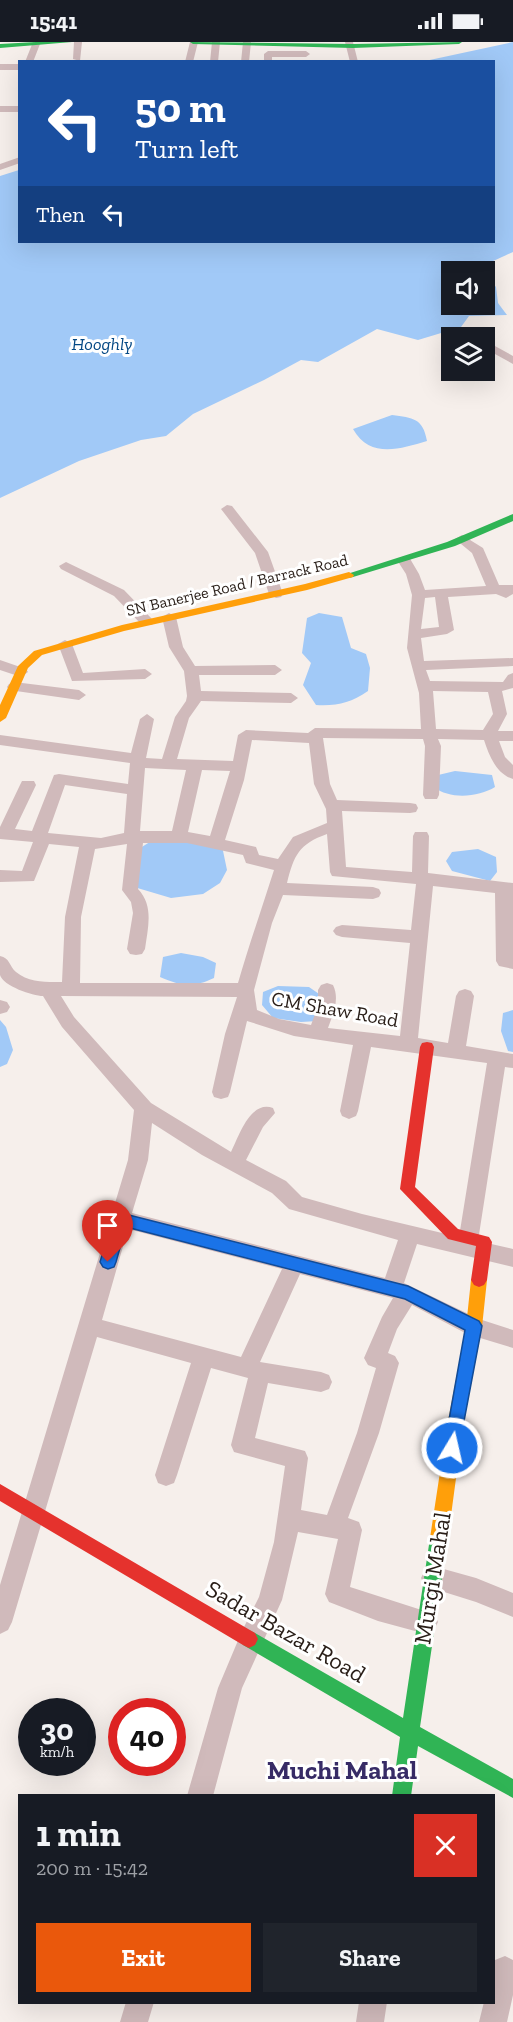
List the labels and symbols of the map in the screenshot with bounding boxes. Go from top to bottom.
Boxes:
water label: Hooghly [72,333,132,355]
street label: SN Banerjee Road / Barrack Road [124,550,350,620]
street label: CM Shaw Road [270,986,400,1032]
pin [82,1200,133,1262]
position arrow [420,1416,484,1480]
street label: Murgi Mahal [407,1510,457,1646]
street label: Sadar Bazar Road [201,1573,371,1689]
speed limit sign: 40 [108,1698,186,1776]
district label: Muchi Mahal [267,1754,417,1786]

